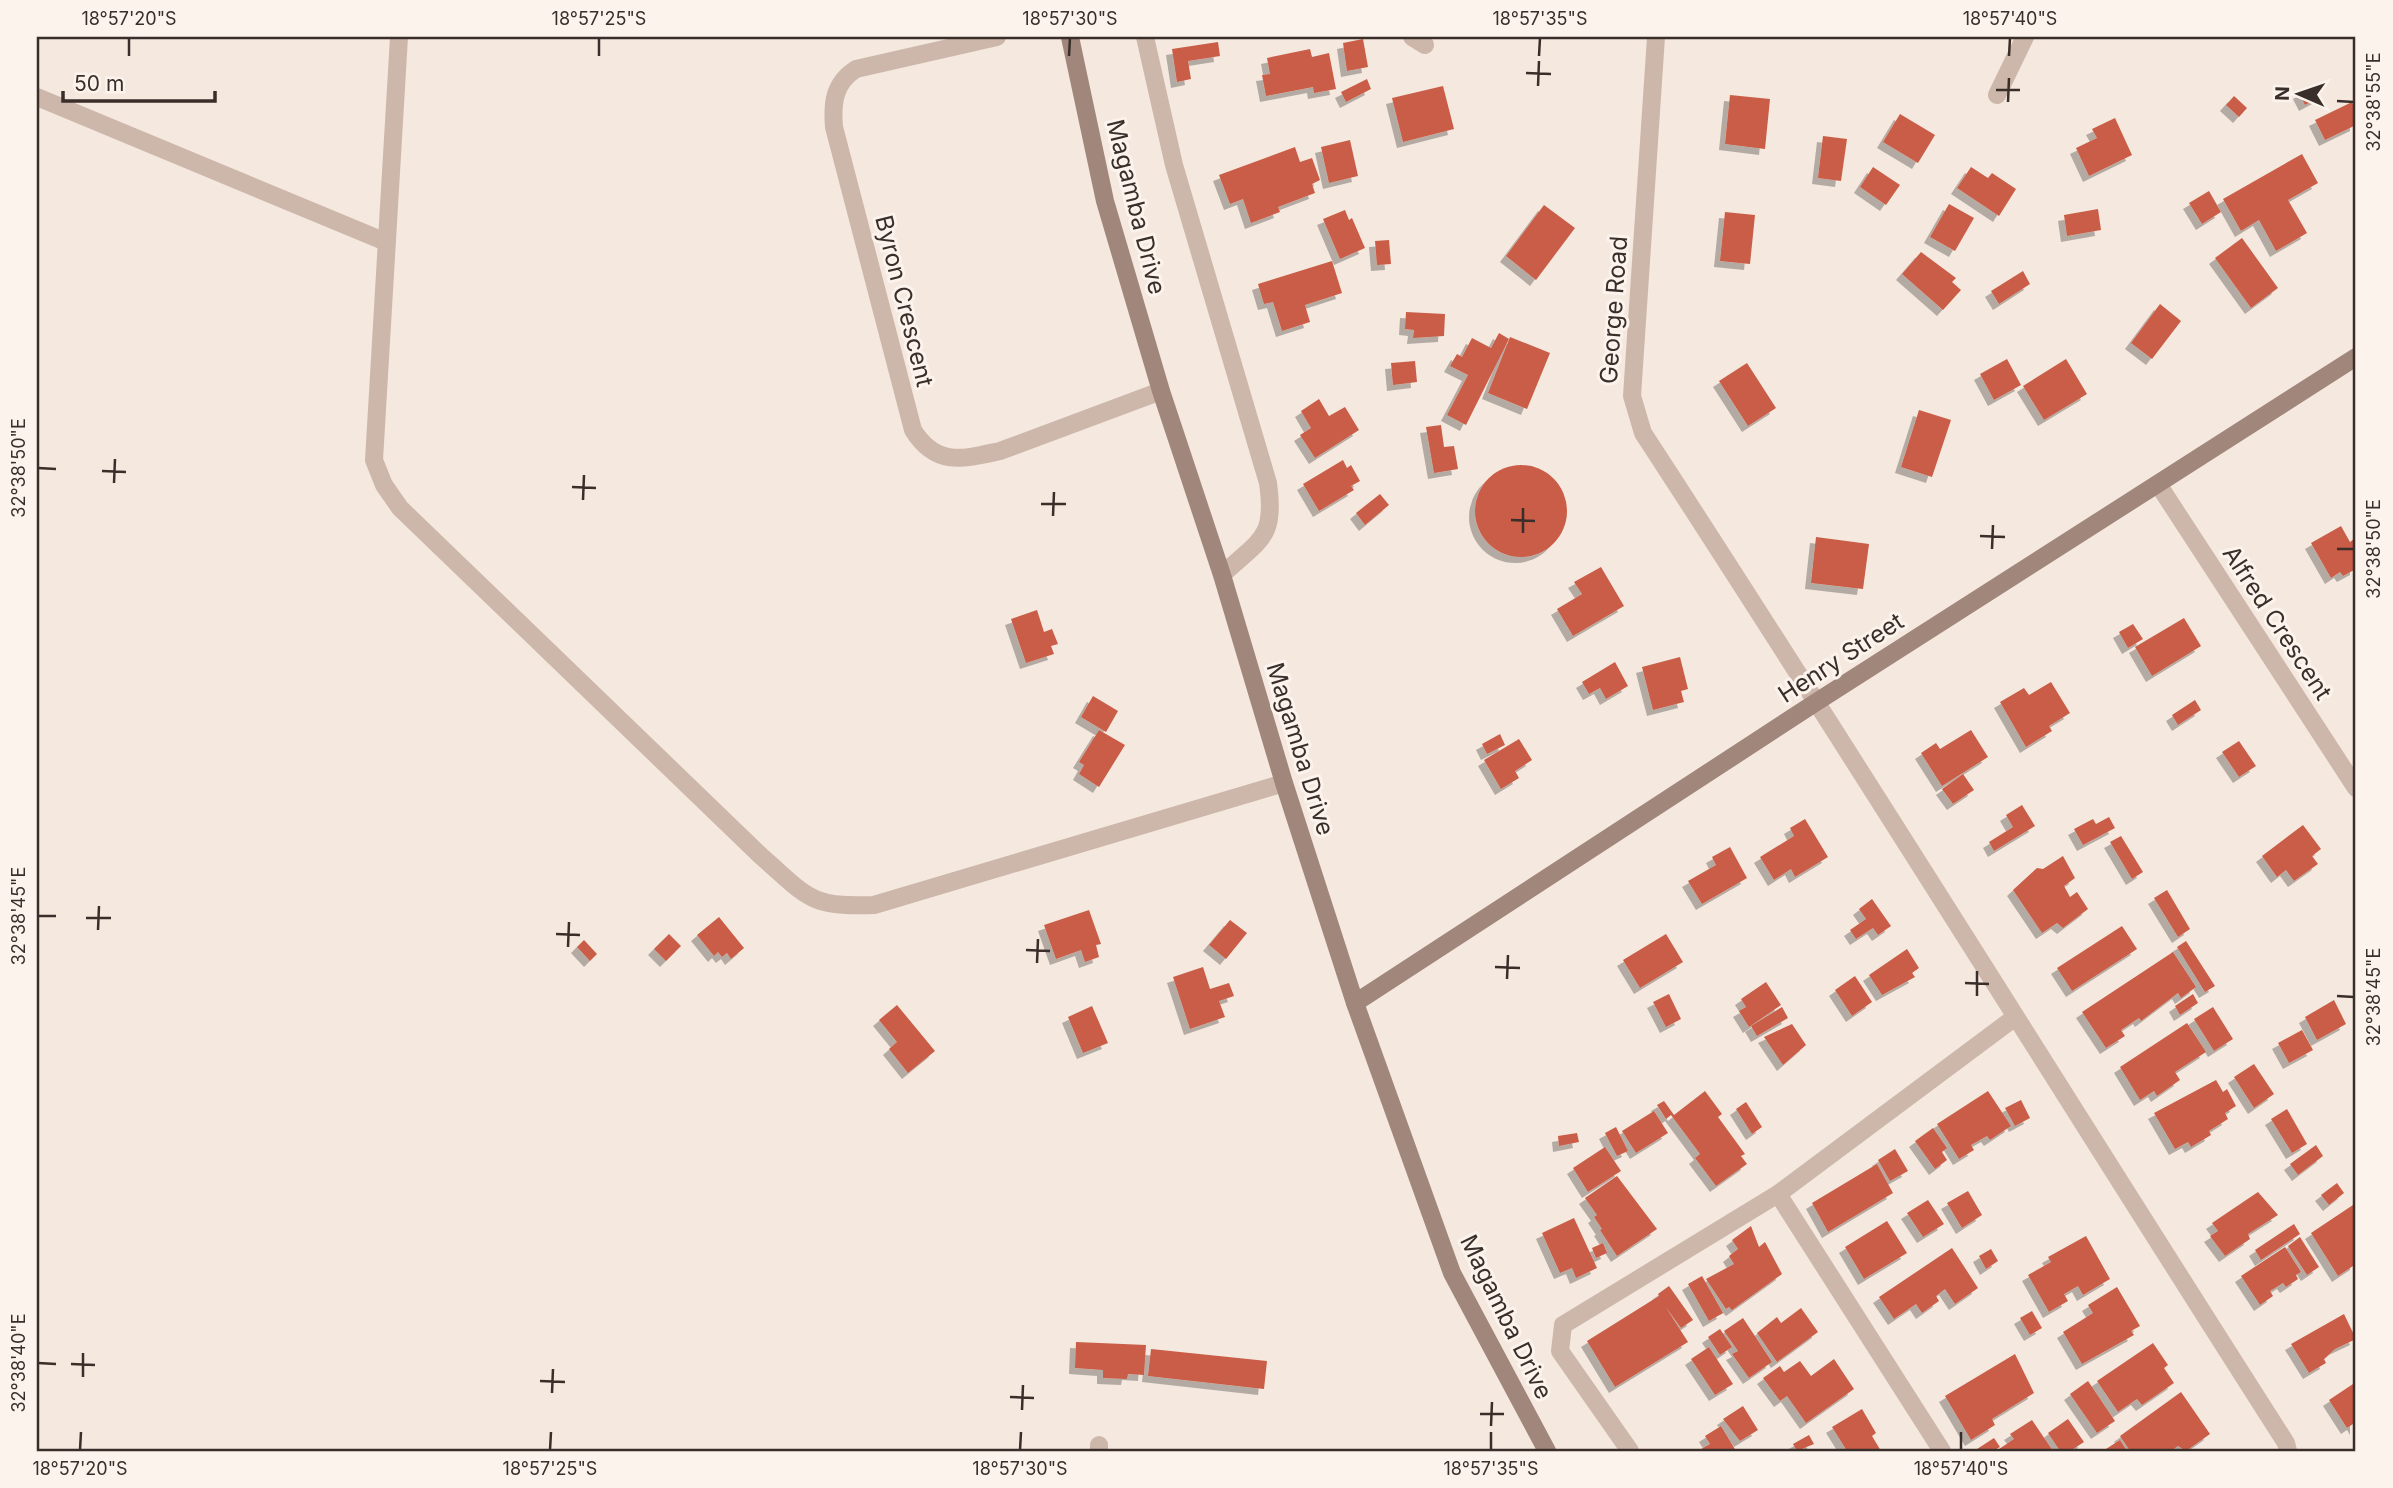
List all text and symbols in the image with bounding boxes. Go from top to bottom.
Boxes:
text: 18°57'20"S [81,8,177,29]
text: 18°57'25"S [552,8,646,29]
text: 18°57'30"S [1022,8,1118,29]
text: 18°57'35"S [1493,8,1587,29]
text: 18°57'40"S [1963,8,2057,29]
text: 32°38'55"E [2363,52,2384,152]
scale bar [63,60,215,104]
north arrow [2264,60,2334,130]
text: 50 m [74,71,124,96]
text: N [2271,86,2294,101]
street label: Magamba Drive [1101,116,1172,297]
street label: Byron Crescent [869,212,940,390]
street label: George Road [1594,235,1633,385]
text: 32°38'50"E [8,418,29,518]
text: 32°38'50"E [2363,499,2384,599]
street label: Alfred Crescent [2217,540,2338,705]
street label: Henry Street [1773,606,1909,709]
street label: Magamba Drive [1260,659,1341,839]
text: 32°38'45"E [8,867,29,965]
text: 32°38'45"E [2363,948,2384,1046]
street label: Magamba Drive [1454,1230,1559,1404]
text: 32°38'40"E [8,1313,29,1413]
text: 18°57'20"S [32,1458,128,1479]
text: 18°57'25"S [503,1458,597,1479]
text: 18°57'30"S [972,1458,1068,1479]
text: 18°57'35"S [1444,1458,1538,1479]
text: 18°57'40"S [1914,1458,2008,1479]

